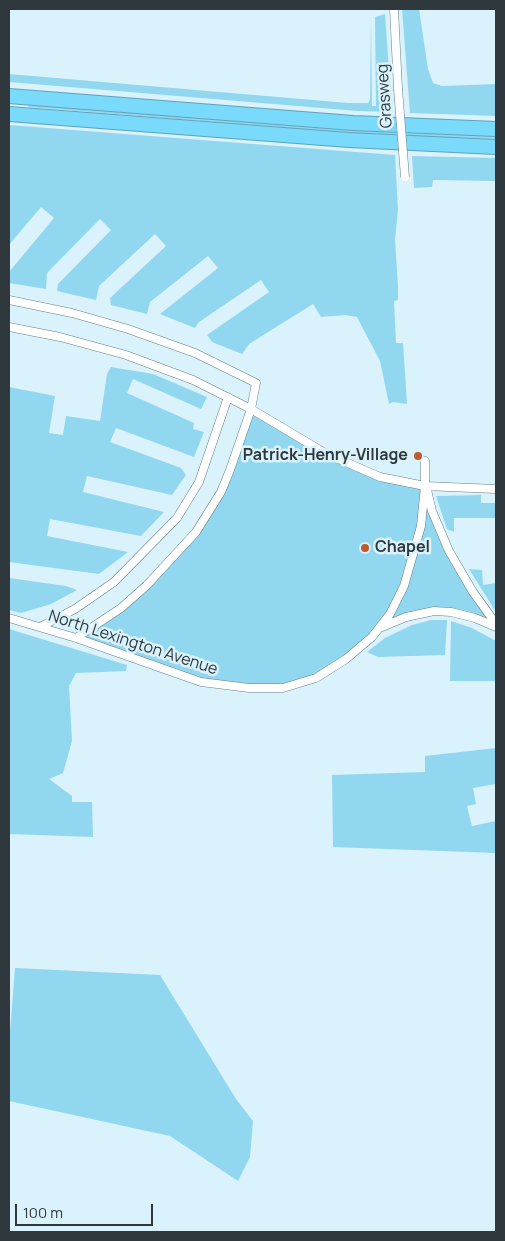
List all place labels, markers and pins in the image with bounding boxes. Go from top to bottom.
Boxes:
place label: Patrick-Henry-Village [243,446,408,466]
marker: Patrick-Henry-Village [412,450,424,462]
place label: Chapel [375,538,430,558]
marker: Chapel [359,542,371,554]

